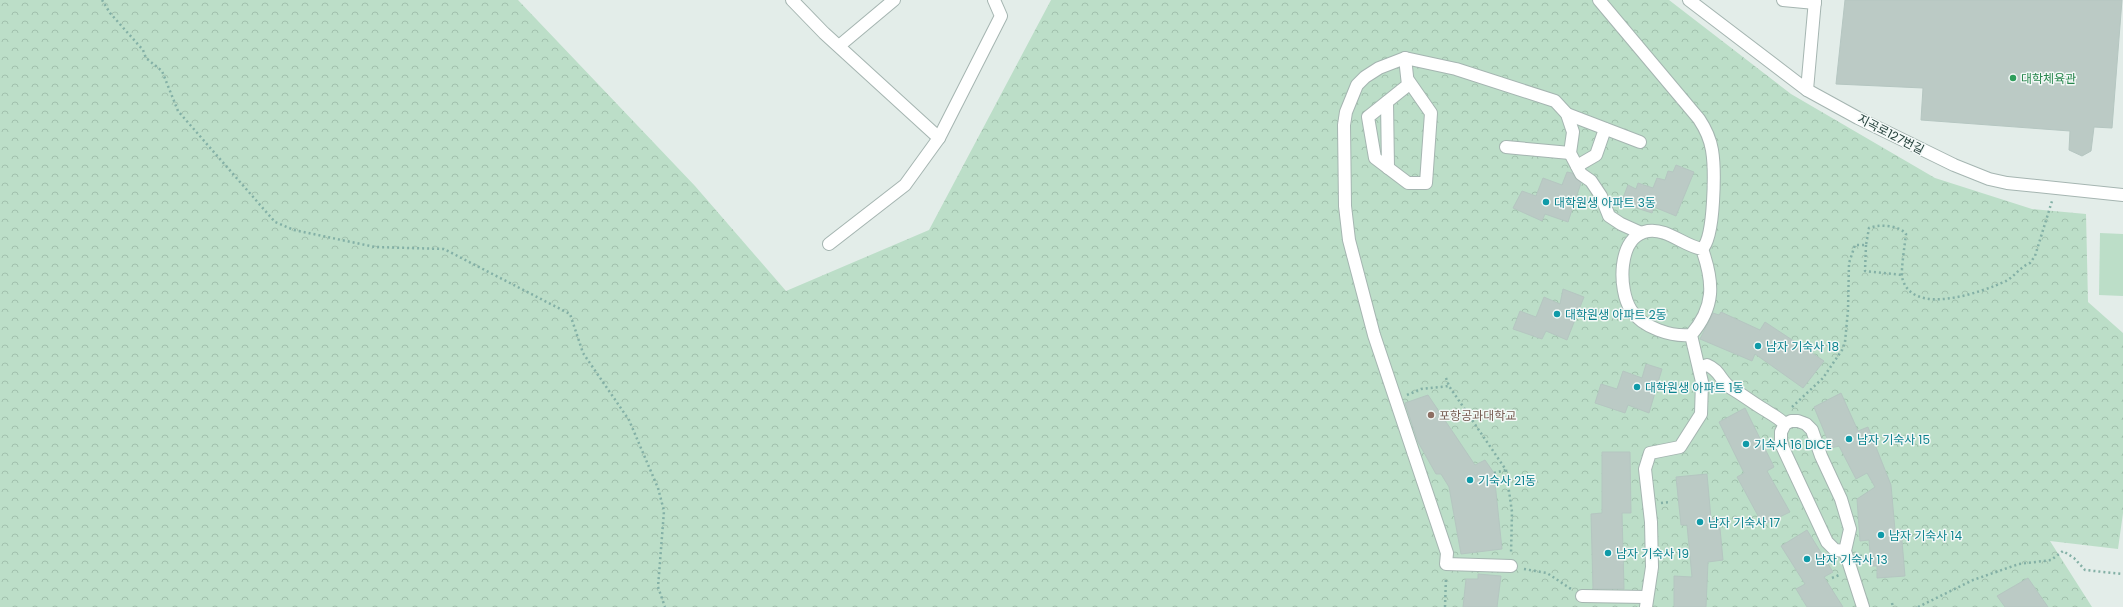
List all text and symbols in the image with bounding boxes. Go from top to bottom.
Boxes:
place label: 대학체육관 [2021,70,2076,87]
marker: 대학체육관 [2008,73,2018,83]
street label: 지곡로127번길 [1855,110,1927,158]
place label: 대학원생 아파트 3동 [1554,194,1656,211]
marker: 대학원생 아파트 3동 [1541,197,1551,207]
place label: 대학원생 아파트 2동 [1565,306,1667,323]
marker: 대학원생 아파트 2동 [1552,309,1562,319]
place label: 남자 기숙사 18 [1766,338,1839,355]
marker: 남자 기숙사 18 [1753,341,1763,351]
place label: 대학원생 아파트 1동 [1645,379,1744,396]
marker: 대학원생 아파트 1동 [1632,382,1642,392]
place label: 포항공과대학교 [1439,407,1516,424]
marker: 포항공과대학교 [1426,410,1436,420]
place label: 남자 기숙사 15 [1857,431,1930,448]
marker: 남자 기숙사 15 [1844,434,1854,444]
place label: 기숙사 16 DICE [1754,436,1832,453]
marker: 기숙사 16 DICE [1741,439,1751,449]
place label: 기숙사 21동 [1478,472,1536,489]
marker: 기숙사 21동 [1465,475,1475,485]
place label: 남자 기숙사 17 [1708,514,1780,531]
marker: 남자 기숙사 17 [1695,517,1705,527]
place label: 남자 기숙사 14 [1889,527,1962,544]
marker: 남자 기숙사 14 [1876,530,1886,540]
place label: 남자 기숙사 19 [1616,545,1689,562]
marker: 남자 기숙사 19 [1603,548,1613,558]
place label: 남자 기숙사 13 [1815,551,1888,568]
marker: 남자 기숙사 13 [1802,554,1812,564]

